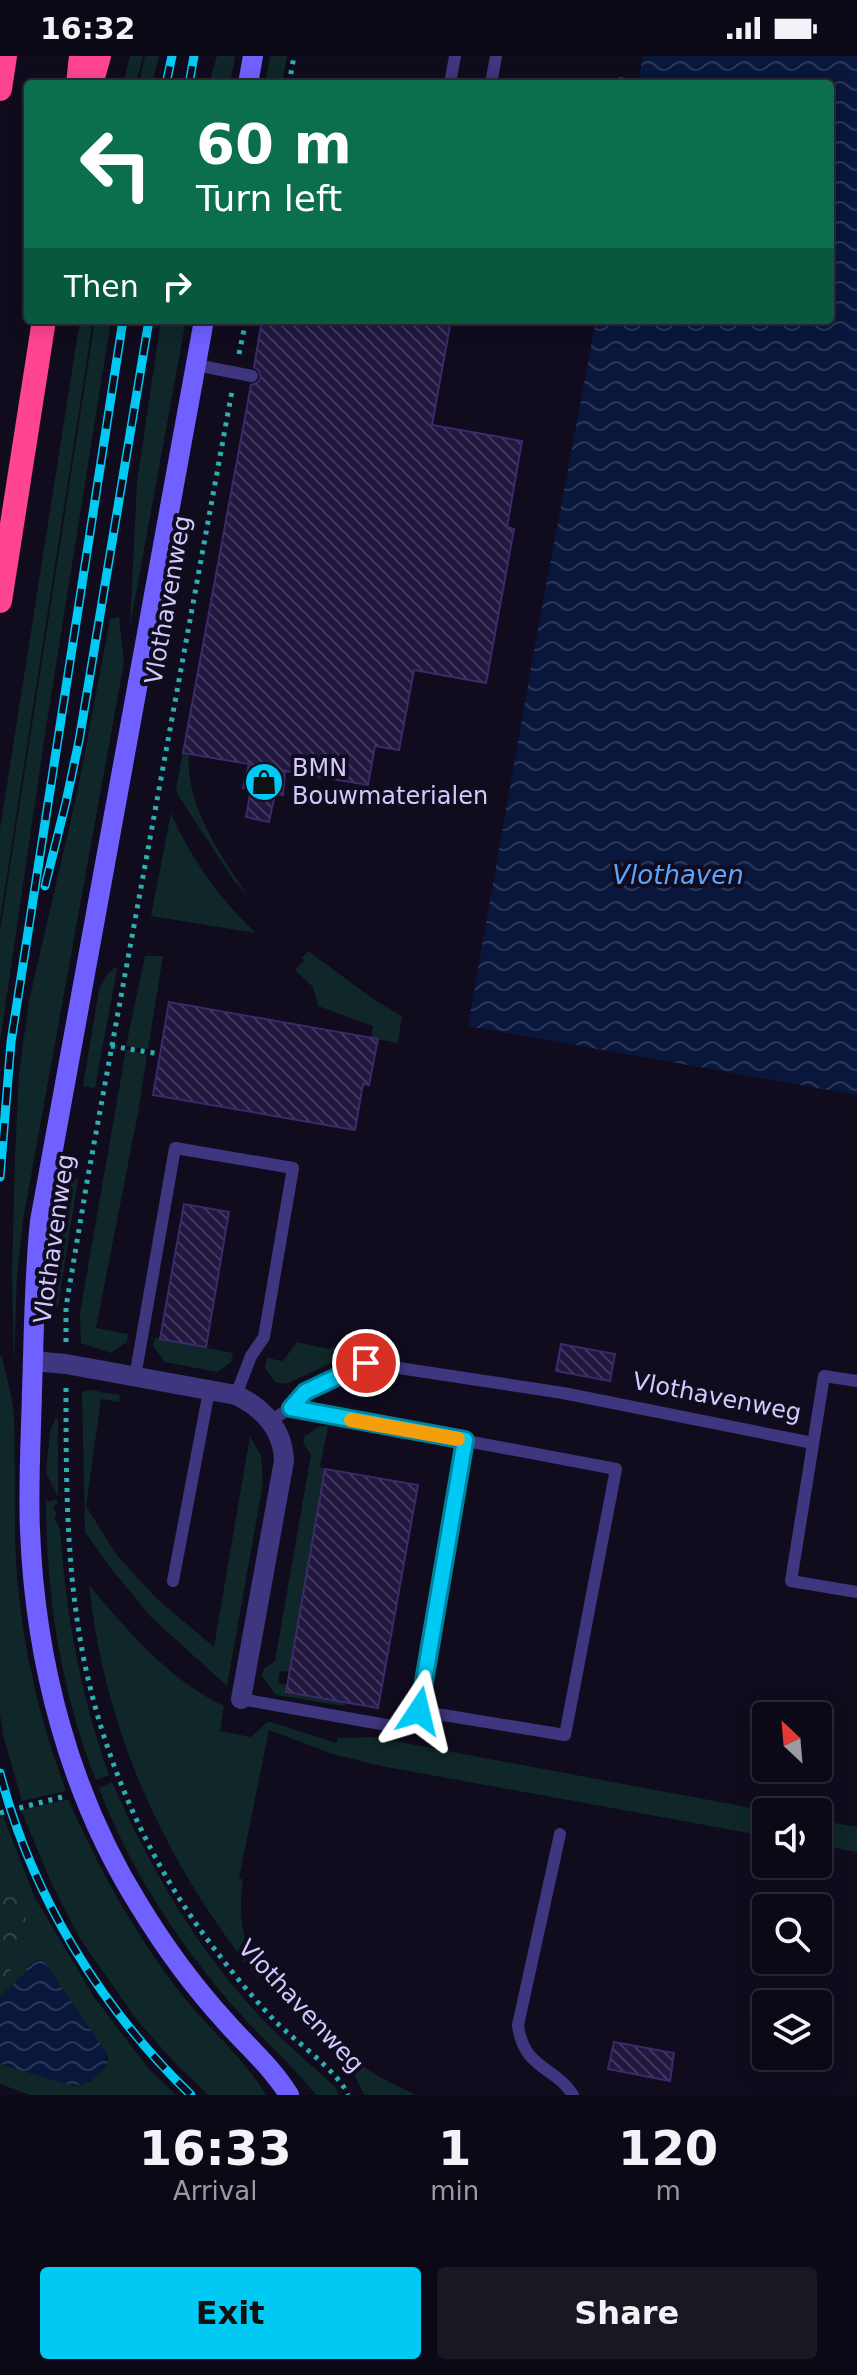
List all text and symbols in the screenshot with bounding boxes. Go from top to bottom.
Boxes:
text: 16:32 [40,11,136,46]
text: 60 m [196,111,352,176]
icon: left [64,112,168,216]
text: Turn left [196,178,342,219]
icon: right [155,264,199,308]
text: Then [64,269,139,304]
street label: Vlothavenweg [139,513,197,687]
place label: BMN Bouwmaterialen [292,754,488,810]
shop icon: BMN Bouwmaterialen [243,761,285,803]
water label: Vlothaven [612,860,744,890]
street label: Vlothavenweg [28,1152,80,1326]
pin [332,1329,400,1397]
icon: arrive [344,1341,388,1385]
street label: Vlothavenweg [630,1367,804,1427]
position arrow [377,1669,461,1753]
north arrow [752,1702,832,1782]
map controls [752,1702,832,2070]
button: sound [752,1798,832,1878]
button: search [752,1894,832,1974]
street label: Vlothavenweg [232,1934,370,2078]
button: layers [752,1990,832,2070]
text: 16:33 [139,2120,292,2176]
text: 1 [438,2120,471,2176]
text: 120 [618,2120,718,2176]
text: Arrival [173,2176,257,2206]
text: min [430,2176,479,2206]
text: m [655,2176,681,2206]
button: Exit [40,2267,421,2359]
button: Share [437,2267,817,2359]

